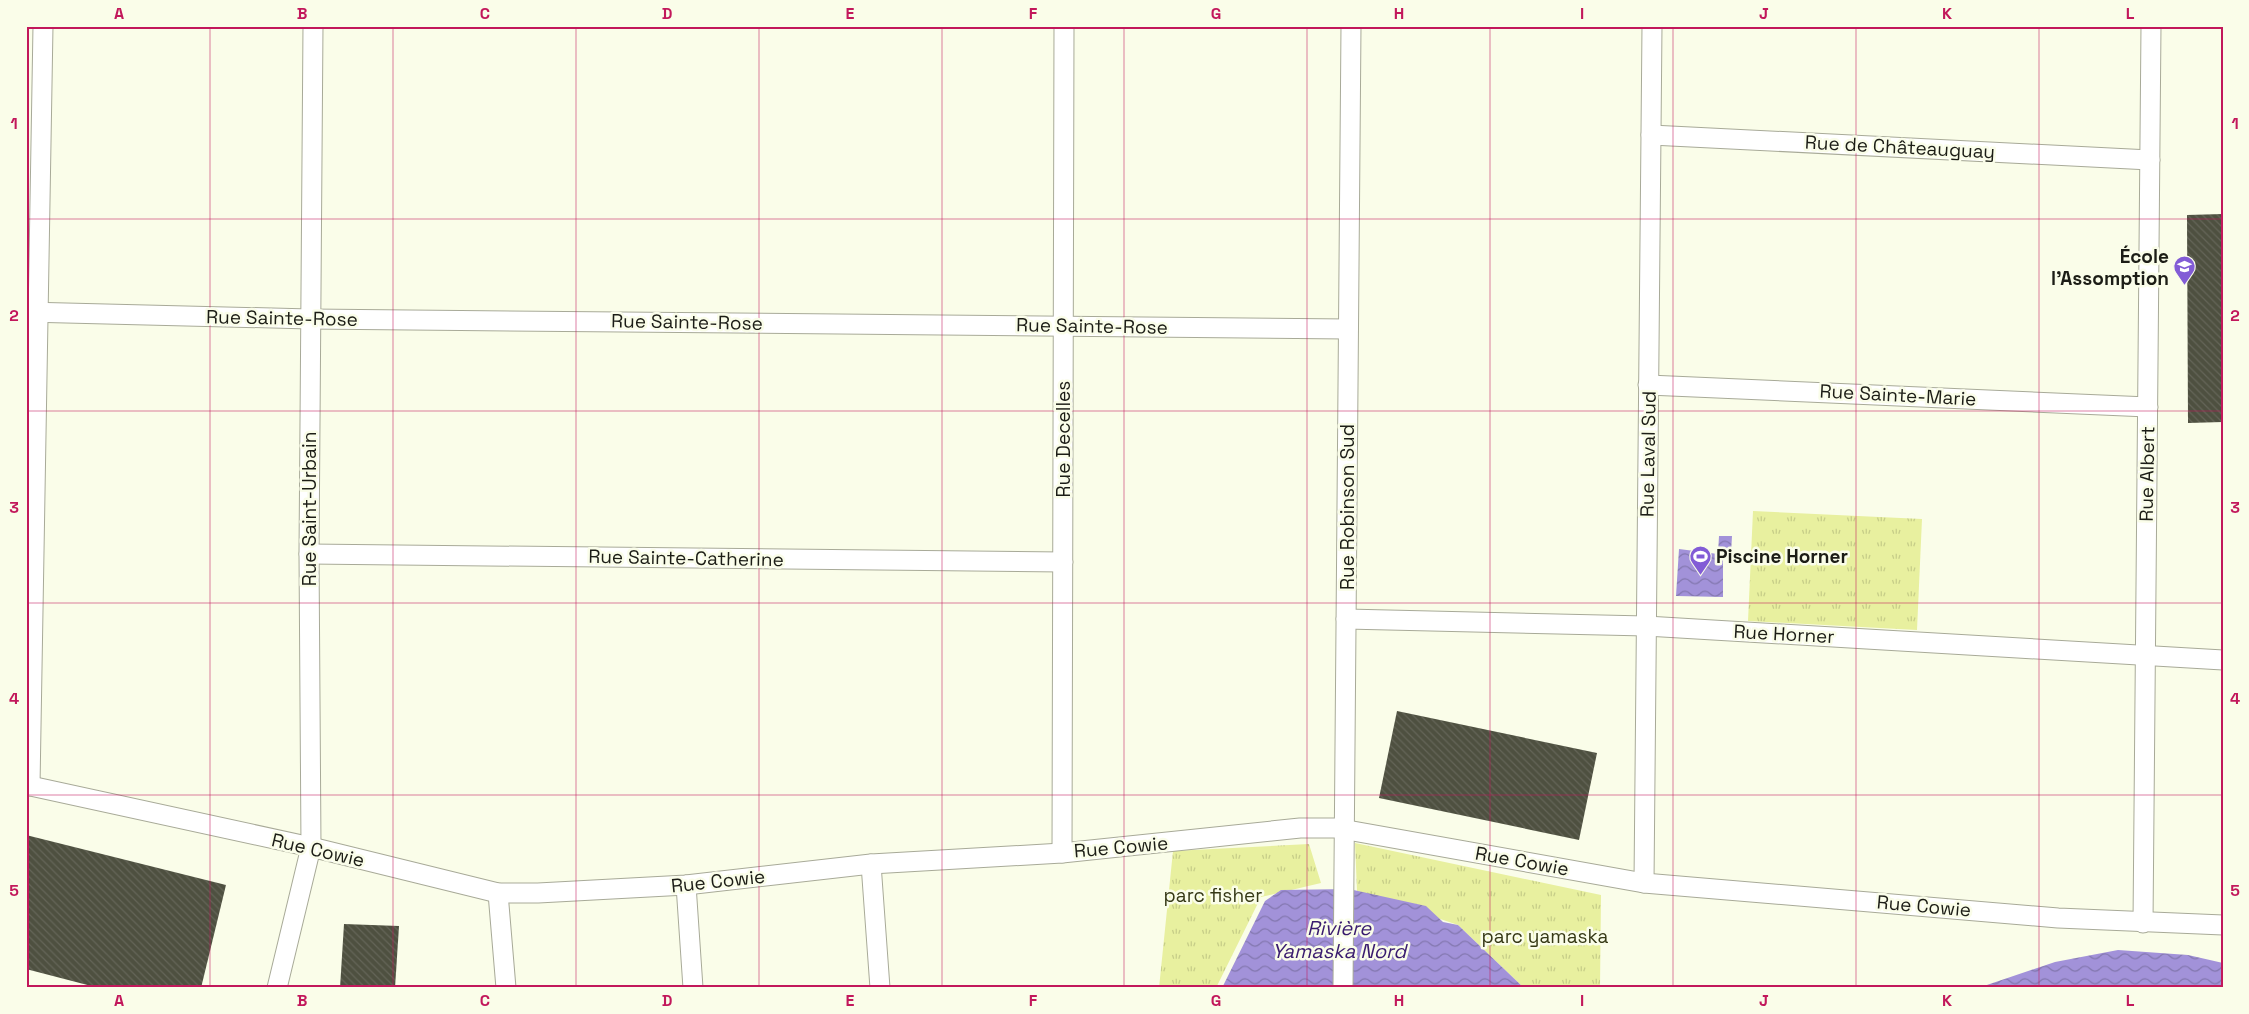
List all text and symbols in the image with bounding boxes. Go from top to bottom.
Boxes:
text: A [114,3,124,24]
text: B [297,3,307,24]
text: C [480,3,490,24]
text: D [662,3,672,24]
text: E [846,3,855,24]
text: F [1029,3,1038,24]
text: G [1211,3,1221,24]
text: H [1394,3,1404,24]
text: I [1580,3,1584,24]
text: J [1759,3,1769,24]
text: K [1942,3,1952,24]
text: L [2126,3,2135,24]
text: 1 [10,113,18,134]
text: 1 [2231,113,2239,134]
street label: Rue de Châteauguay [1804,130,1996,164]
place label: École l'Assomption [2051,244,2169,291]
school or university icon: École l'Assomption [2173,255,2197,286]
street label: Rue Sainte-Rose [206,304,358,332]
text: 2 [9,305,19,326]
text: 2 [2230,305,2240,326]
street label: Rue Sainte-Rose [611,308,763,336]
street label: Rue Sainte-Rose [1016,312,1168,340]
street label: Rue Sainte-Marie [1819,378,1977,412]
street label: Rue Decelles [1051,381,1076,497]
street label: Rue Laval Sud [1634,391,1662,517]
street label: Rue Robinson Sud [1335,424,1360,590]
street label: Rue Albert [2134,426,2160,522]
street label: Rue Saint-Urbain [297,432,322,586]
text: 3 [9,497,19,518]
text: 3 [2230,497,2240,518]
street label: Rue Sainte-Catherine [588,544,784,572]
sports icon: Piscine Horner [1688,544,1712,575]
place label: Piscine Horner [1716,544,1848,569]
street label: Rue Horner [1733,619,1835,649]
text: 4 [9,688,19,709]
text: 4 [2230,688,2240,709]
street label: Rue Cowie [269,827,367,873]
street label: Rue Cowie [1073,830,1169,864]
street label: Rue Cowie [1473,840,1571,882]
street label: Rue Cowie [670,864,766,898]
text: 5 [9,880,19,901]
text: 5 [2230,880,2240,901]
park label: parc fisher [1164,883,1262,908]
street label: Rue Cowie [1876,889,1972,923]
water label: Rivière Yamaska Nord [1272,915,1408,964]
park label: parc yamaska [1482,924,1609,949]
text: A [114,990,124,1011]
text: B [297,990,307,1011]
text: C [480,990,490,1011]
text: D [662,990,672,1011]
text: E [846,990,855,1011]
text: F [1029,990,1038,1011]
text: G [1211,990,1221,1011]
text: H [1394,990,1404,1011]
text: I [1580,990,1584,1011]
text: J [1759,990,1769,1011]
text: K [1942,990,1952,1011]
text: L [2126,990,2135,1011]

